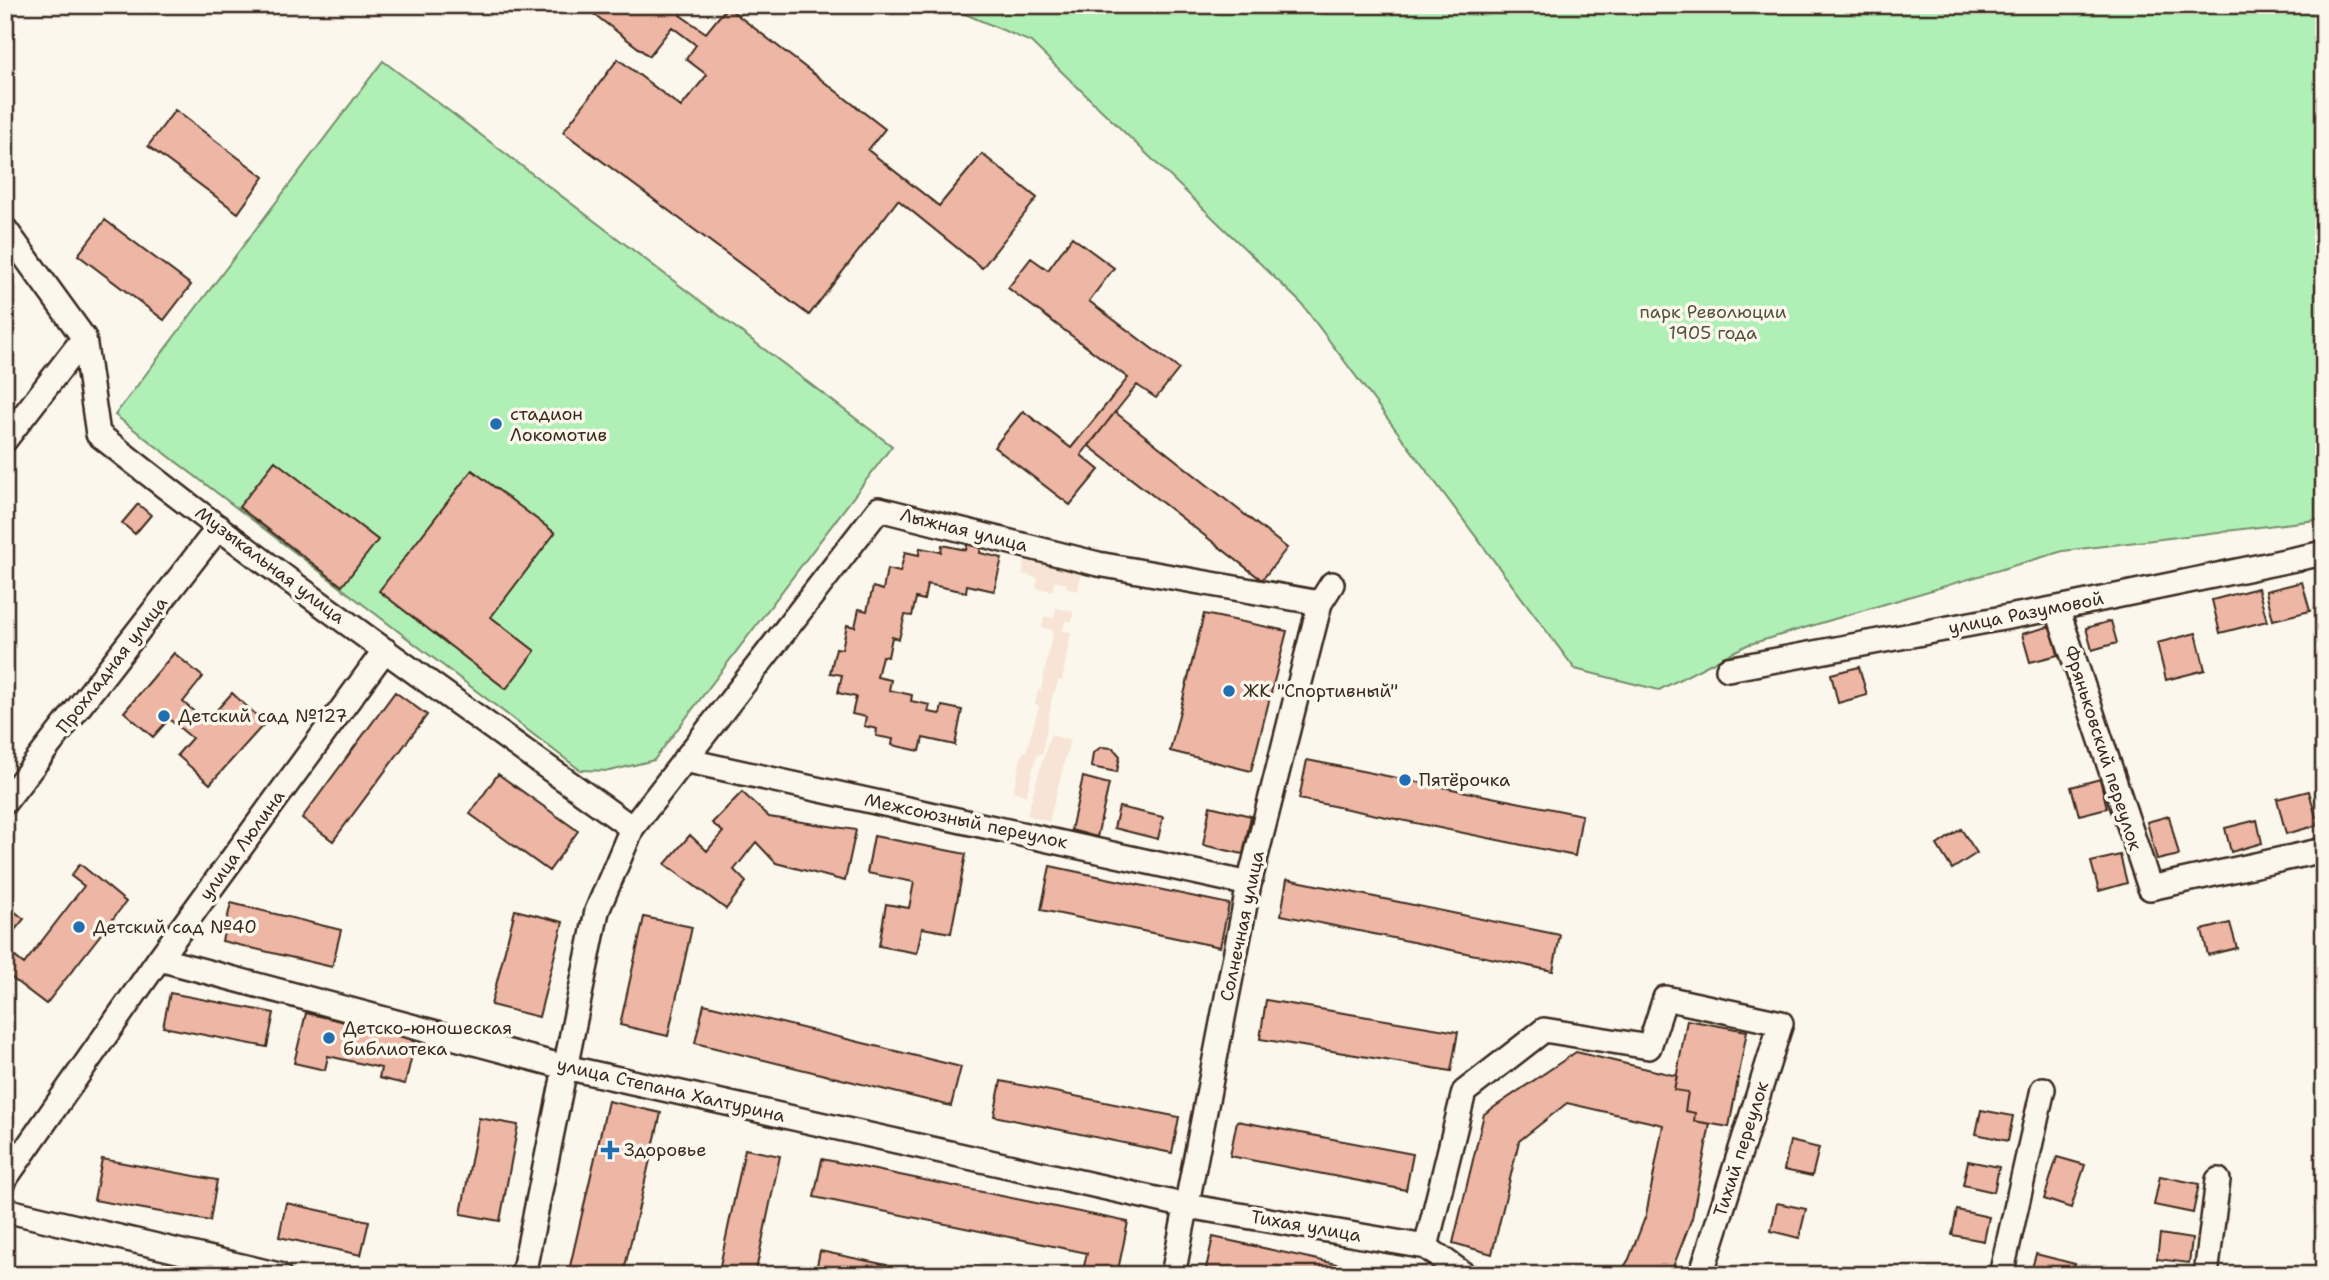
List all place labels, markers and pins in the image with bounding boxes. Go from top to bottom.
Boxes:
place label: стадион Локомотив [510,402,607,447]
marker: стадион Локомотив [488,416,504,432]
place label: ЖК "Спортивный" [1243,679,1398,703]
marker: ЖК "Спортивный" [1221,683,1237,699]
place label: Детский сад №127 [178,704,347,728]
marker: Детский сад №127 [156,708,172,724]
place label: Пятёрочка [1419,768,1510,792]
marker: Пятёрочка [1397,772,1413,788]
place label: Детский сад №40 [93,915,257,939]
marker: Детский сад №40 [71,919,87,935]
place label: Детско-юношеская библиотека [343,1016,512,1061]
marker: Детско-юношеская библиотека [321,1030,337,1046]
place label: Здоровье [624,1138,706,1162]
marker: Здоровье [602,1142,618,1158]

